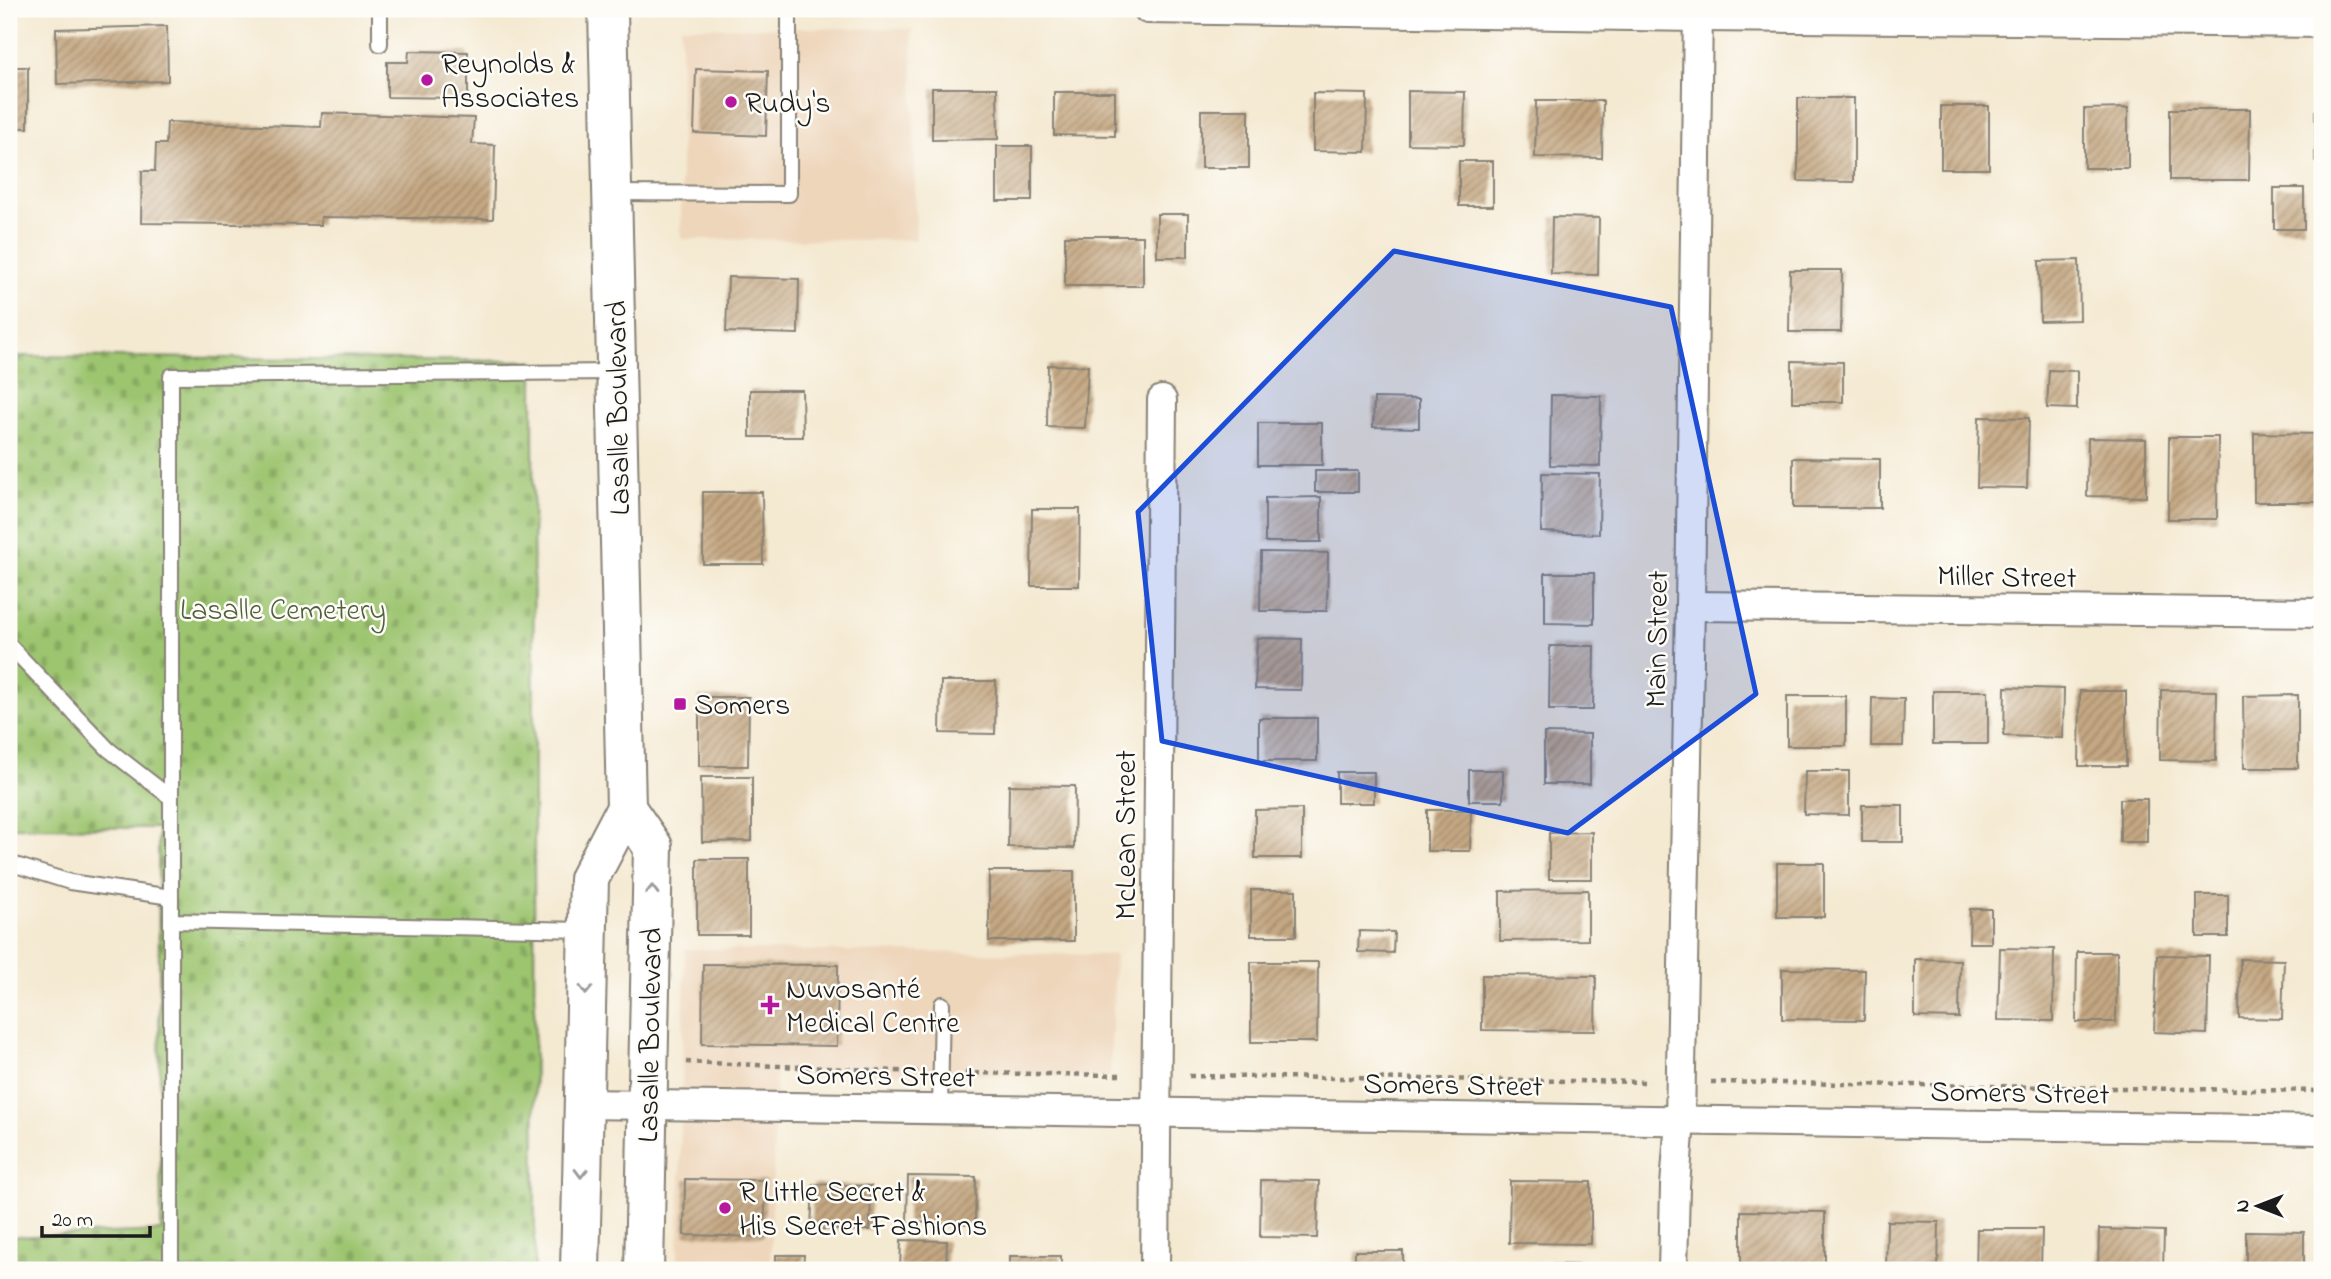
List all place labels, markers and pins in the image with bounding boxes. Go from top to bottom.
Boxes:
place label: Reynolds & Associates [441,44,579,122]
marker: Reynolds & Associates [419,72,435,88]
place label: Rudy's [745,83,831,127]
marker: Rudy's [723,94,739,110]
place label: Somers [694,685,790,729]
marker: Somers [672,696,688,712]
place label: Nuvosanté Medical Centre [786,969,960,1047]
marker: Nuvosanté Medical Centre [760,995,780,1015]
place label: R Little Secret & His Secret Fashions [739,1172,987,1250]
marker: R Little Secret & His Secret Fashions [717,1200,733,1216]

